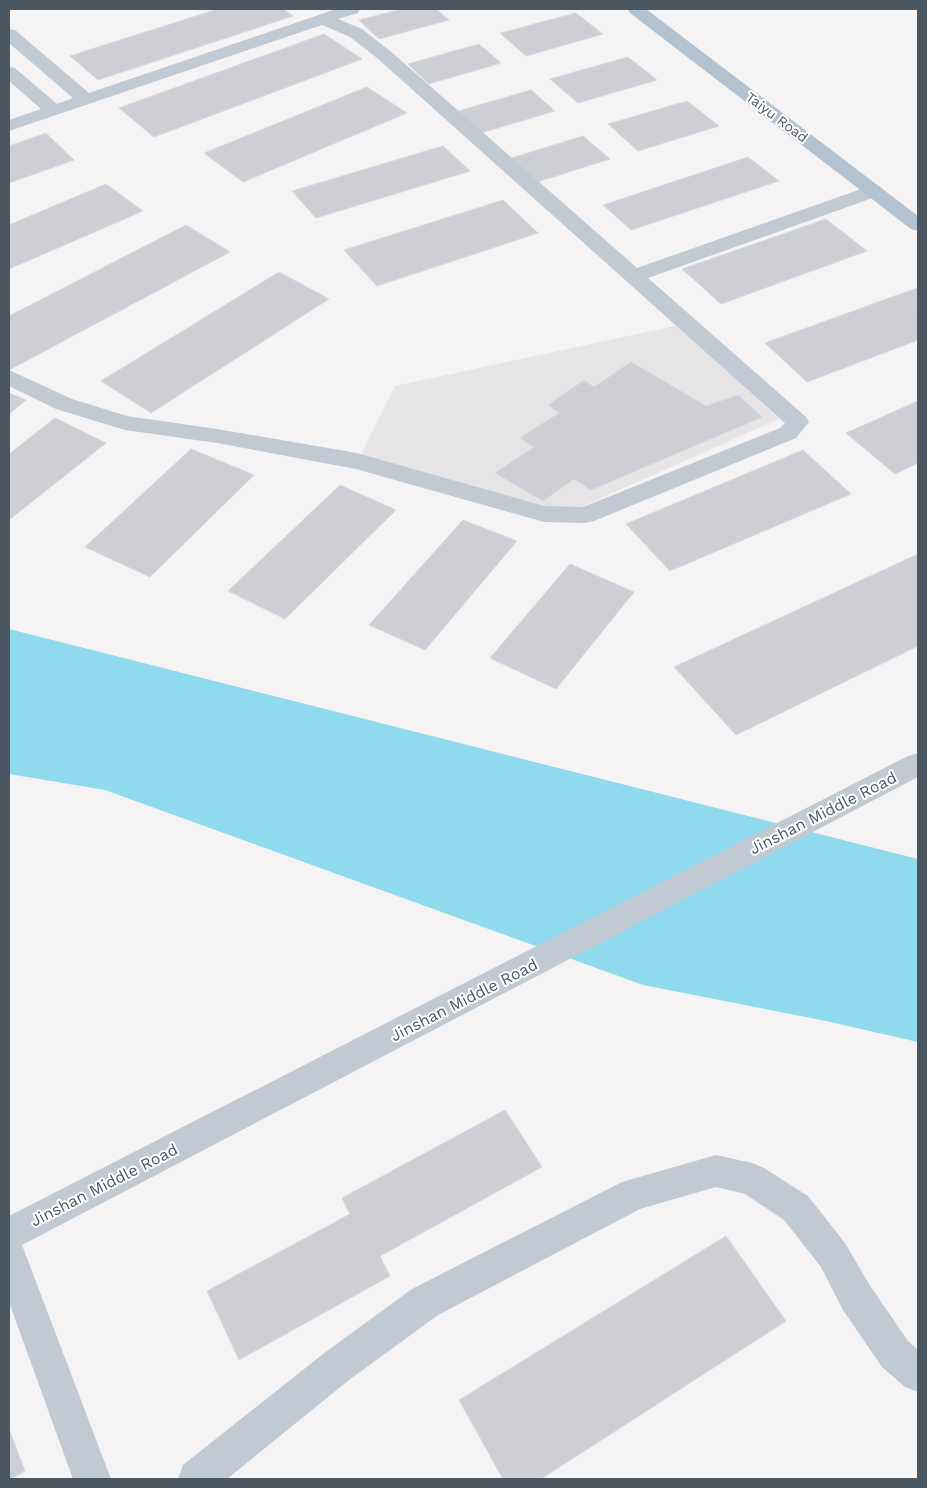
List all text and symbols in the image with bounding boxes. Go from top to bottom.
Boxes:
street label: Taiyu Road [743,88,811,146]
street label: Jinshan Middle Road [746,768,900,858]
street label: Jinshan Middle Road [387,955,541,1045]
street label: Jinshan Middle Road [27,1140,181,1230]

